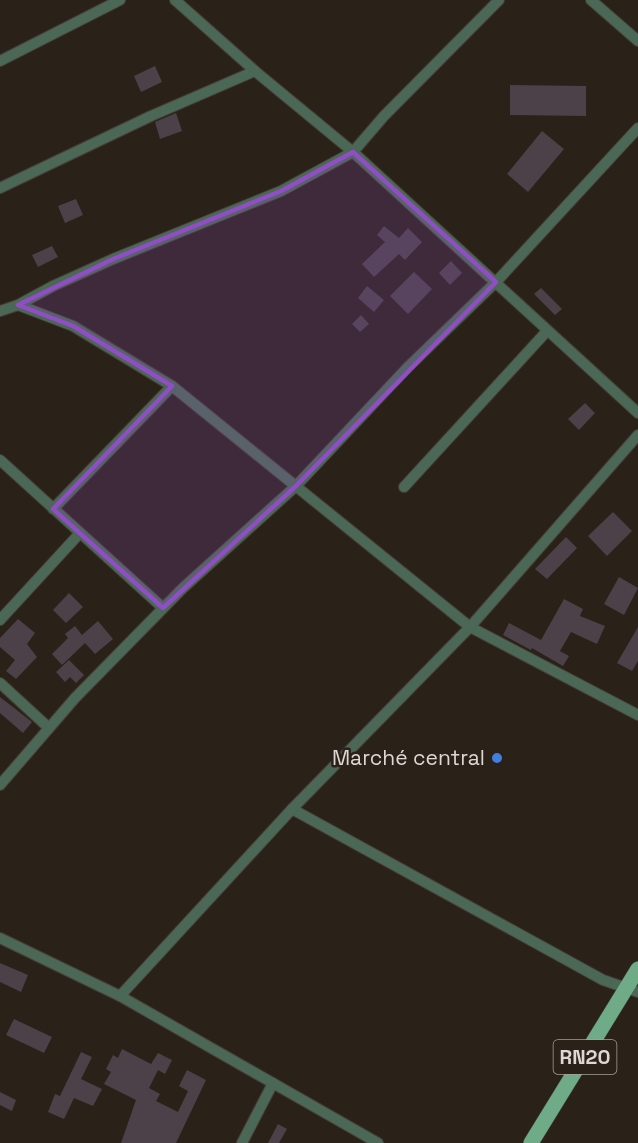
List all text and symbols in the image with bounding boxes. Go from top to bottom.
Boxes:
place label: Marché central [332,744,485,771]
marker: Marché central [490,751,504,765]
road number: RN20 [554,1040,616,1074]

